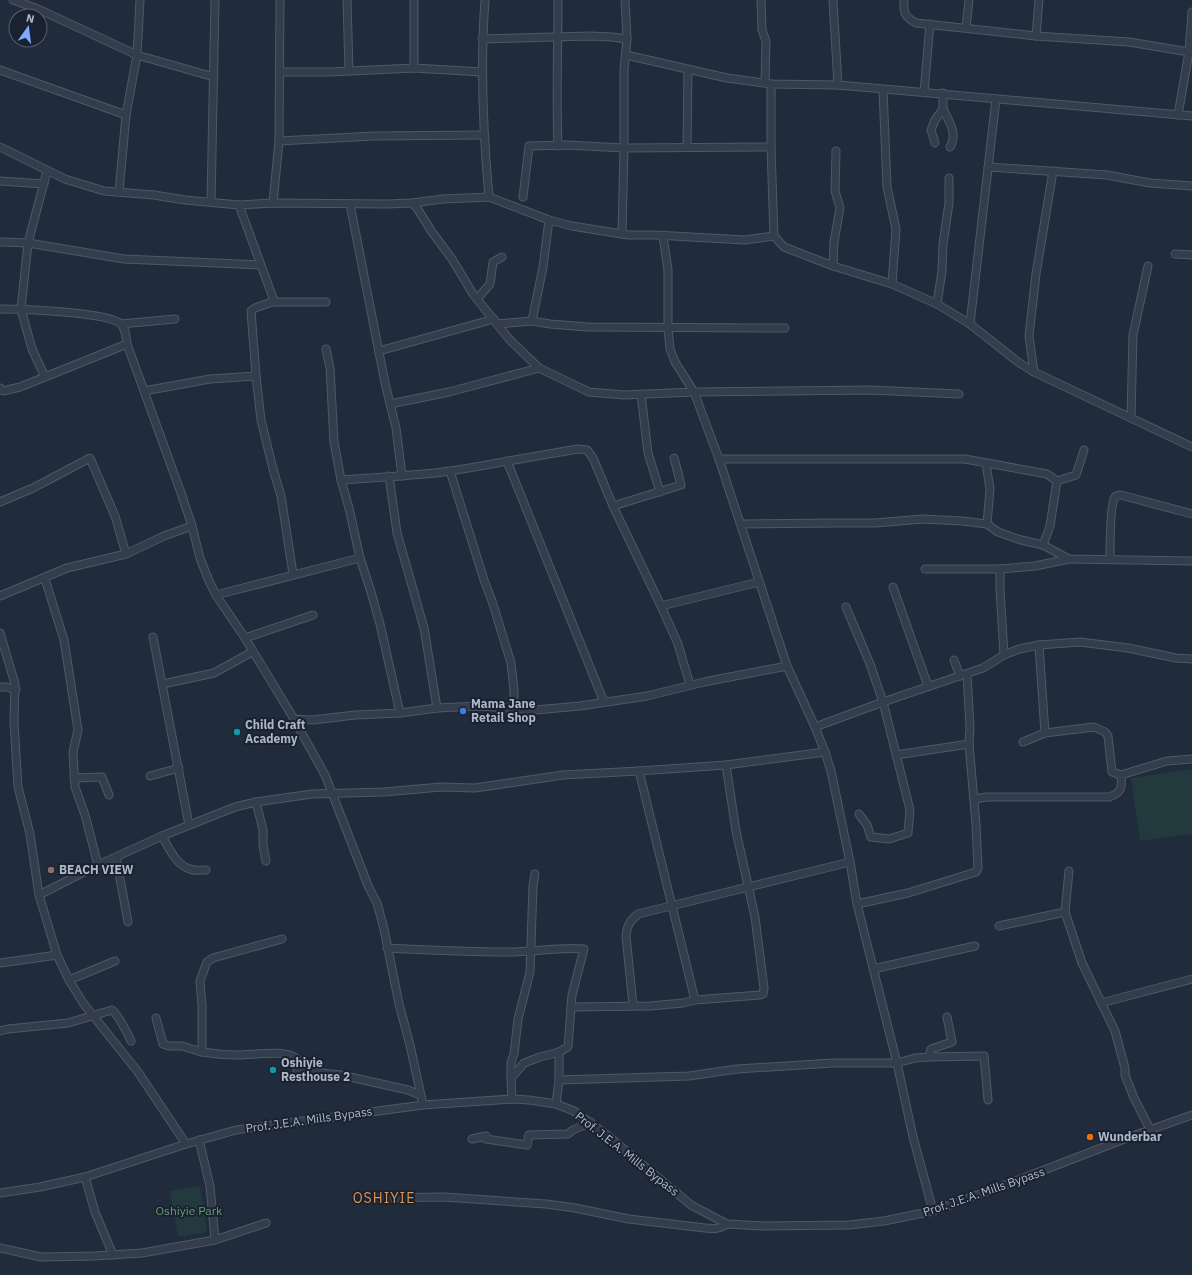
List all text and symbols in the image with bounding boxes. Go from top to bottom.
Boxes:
north arrow [8,8,48,48]
text: N [25,11,36,26]
place label: Mama Jane Retail Shop [471,696,536,725]
marker: Mama Jane Retail Shop [458,706,468,716]
place label: Child Craft Academy [245,717,306,746]
marker: Child Craft Academy [232,727,242,737]
place label: BEACH VIEW [59,862,134,877]
marker: BEACH VIEW [46,865,56,875]
place label: Oshiyie Resthouse 2 [281,1055,350,1084]
marker: Oshiyie Resthouse 2 [268,1065,278,1075]
street label: Prof. J.E.A. Mills Bypass [245,1103,373,1136]
street label: Prof. J.E.A. Mills Bypass [572,1108,682,1199]
place label: Wunderbar [1098,1129,1162,1144]
marker: Wunderbar [1085,1132,1095,1142]
street label: Prof. J.E.A. Mills Bypass [921,1164,1047,1219]
district label: OSHIYIE [353,1189,415,1207]
park label: Oshiyie Park [156,1203,223,1218]

